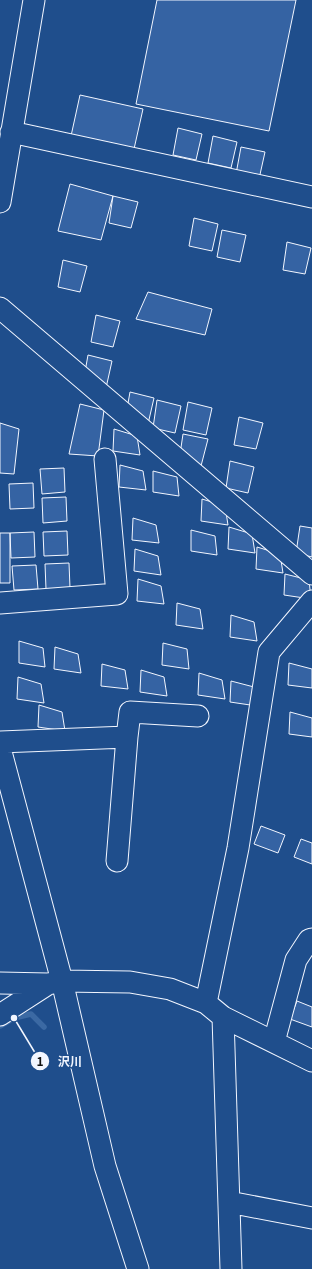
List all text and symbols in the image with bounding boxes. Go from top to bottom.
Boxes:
callout: 沢川 [30,1049,90,1073]
text: 1 [36,1052,44,1069]
text: 沢川 [58,1052,82,1069]

